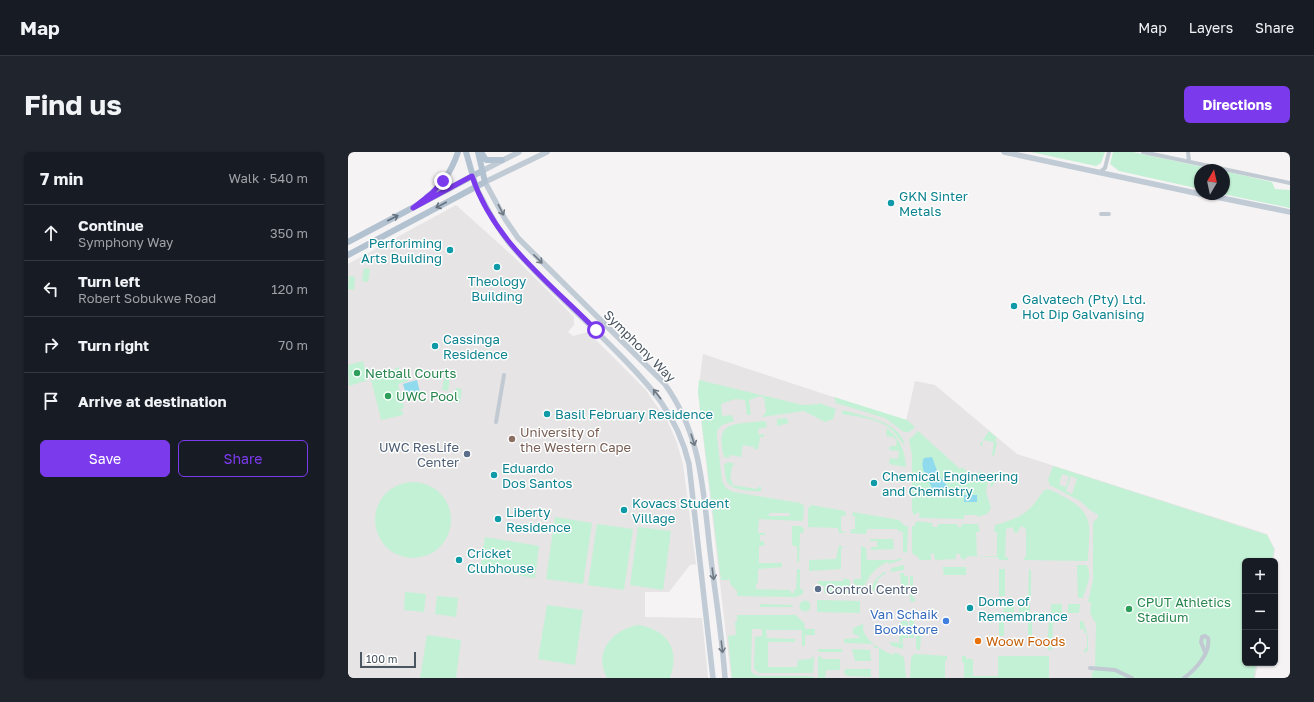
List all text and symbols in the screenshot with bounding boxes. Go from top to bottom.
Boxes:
text: Map [20,16,60,39]
text: Map [1138,19,1167,36]
text: Layers [1189,19,1233,36]
text: Share [1255,19,1294,36]
button: Directions [1184,86,1290,123]
text: Find us [24,88,122,121]
north arrow [1194,164,1230,200]
text: 7 min [40,168,83,189]
text: Walk · 540 m [229,170,308,186]
route end [434,172,452,190]
place label: GKN Sinter Metals [899,188,968,219]
marker: GKN Sinter Metals [886,198,896,208]
one-way arrow [435,202,447,209]
one-way arrow [498,204,505,216]
one-way arrow [387,214,399,221]
text: Continue [78,216,144,234]
icon: ahead [40,222,62,244]
text: 350 m [270,225,308,241]
text: Symphony Way [78,234,173,250]
place label: Perforiming Arts Building [361,235,442,266]
marker: Perforiming Arts Building [445,245,455,255]
one-way arrow [533,254,543,264]
marker: Theology Building [492,262,502,272]
text: Turn left [78,272,140,290]
place label: Theology Building [468,273,527,304]
icon: left [40,278,62,300]
text: 120 m [271,281,308,297]
text: Robert Sobukwe Road [78,290,216,306]
place label: Galvatech (Pty) Ltd. Hot Dip Galvanising [1022,291,1146,322]
marker: Galvatech (Pty) Ltd. Hot Dip Galvanising [1009,301,1019,311]
street label: Symphony Way [601,307,680,386]
route start [587,321,605,339]
place label: Cassinga Residence [443,331,508,362]
icon: right [40,334,62,356]
text: Turn right [78,336,149,354]
text: 70 m [278,337,308,353]
marker: Cassinga Residence [430,341,440,351]
place label: Netball Courts [365,365,457,381]
marker: Netball Courts [352,368,362,378]
place label: UWC Pool [396,388,458,404]
one-way arrow [652,389,661,400]
icon: arrive [40,390,62,412]
marker: UWC Pool [383,391,393,401]
text: Arrive at destination [78,392,227,410]
place label: Basil February Residence [555,406,713,422]
marker: Basil February Residence [542,409,552,419]
place label: University of the Western Cape [520,424,631,455]
one-way arrow [690,433,698,445]
marker: University of the Western Cape [507,434,517,444]
place label: UWC ResLife Center [379,439,459,470]
button: Save [40,440,170,477]
button: Share [178,440,308,477]
marker: UWC ResLife Center [462,449,472,459]
place label: Eduardo Dos Santos [502,460,573,491]
place label: Chemical Engineering and Chemistry [882,468,1018,499]
marker: Eduardo Dos Santos [489,470,499,480]
marker: Chemical Engineering and Chemistry [869,478,879,488]
place label: Kovacs Student Village [632,495,729,526]
place label: Liberty Residence [506,504,571,535]
marker: Kovacs Student Village [619,505,629,515]
marker: Liberty Residence [493,514,503,524]
place label: Cricket Clubhouse [467,545,534,576]
marker: Cricket Clubhouse [454,555,464,565]
map controls [1242,558,1278,666]
button: + [1242,558,1278,594]
one-way arrow [709,567,717,580]
place label: Control Centre [826,581,918,597]
marker: Control Centre [813,584,823,594]
place label: Dome of Remembrance [978,593,1068,624]
place label: CPUT Athletics Stadium [1137,594,1231,625]
button: − [1242,594,1278,630]
marker: Dome of Remembrance [965,603,975,613]
marker: CPUT Athletics Stadium [1124,604,1134,614]
place label: Van Schaik Bookstore [870,606,939,637]
marker: Van Schaik Bookstore [941,616,951,626]
button: locate [1242,630,1278,666]
place label: Woow Foods [986,633,1065,649]
marker: Woow Foods [973,636,983,646]
one-way arrow [718,640,726,653]
scale bar [360,650,416,669]
text: 100 m [366,652,397,665]

